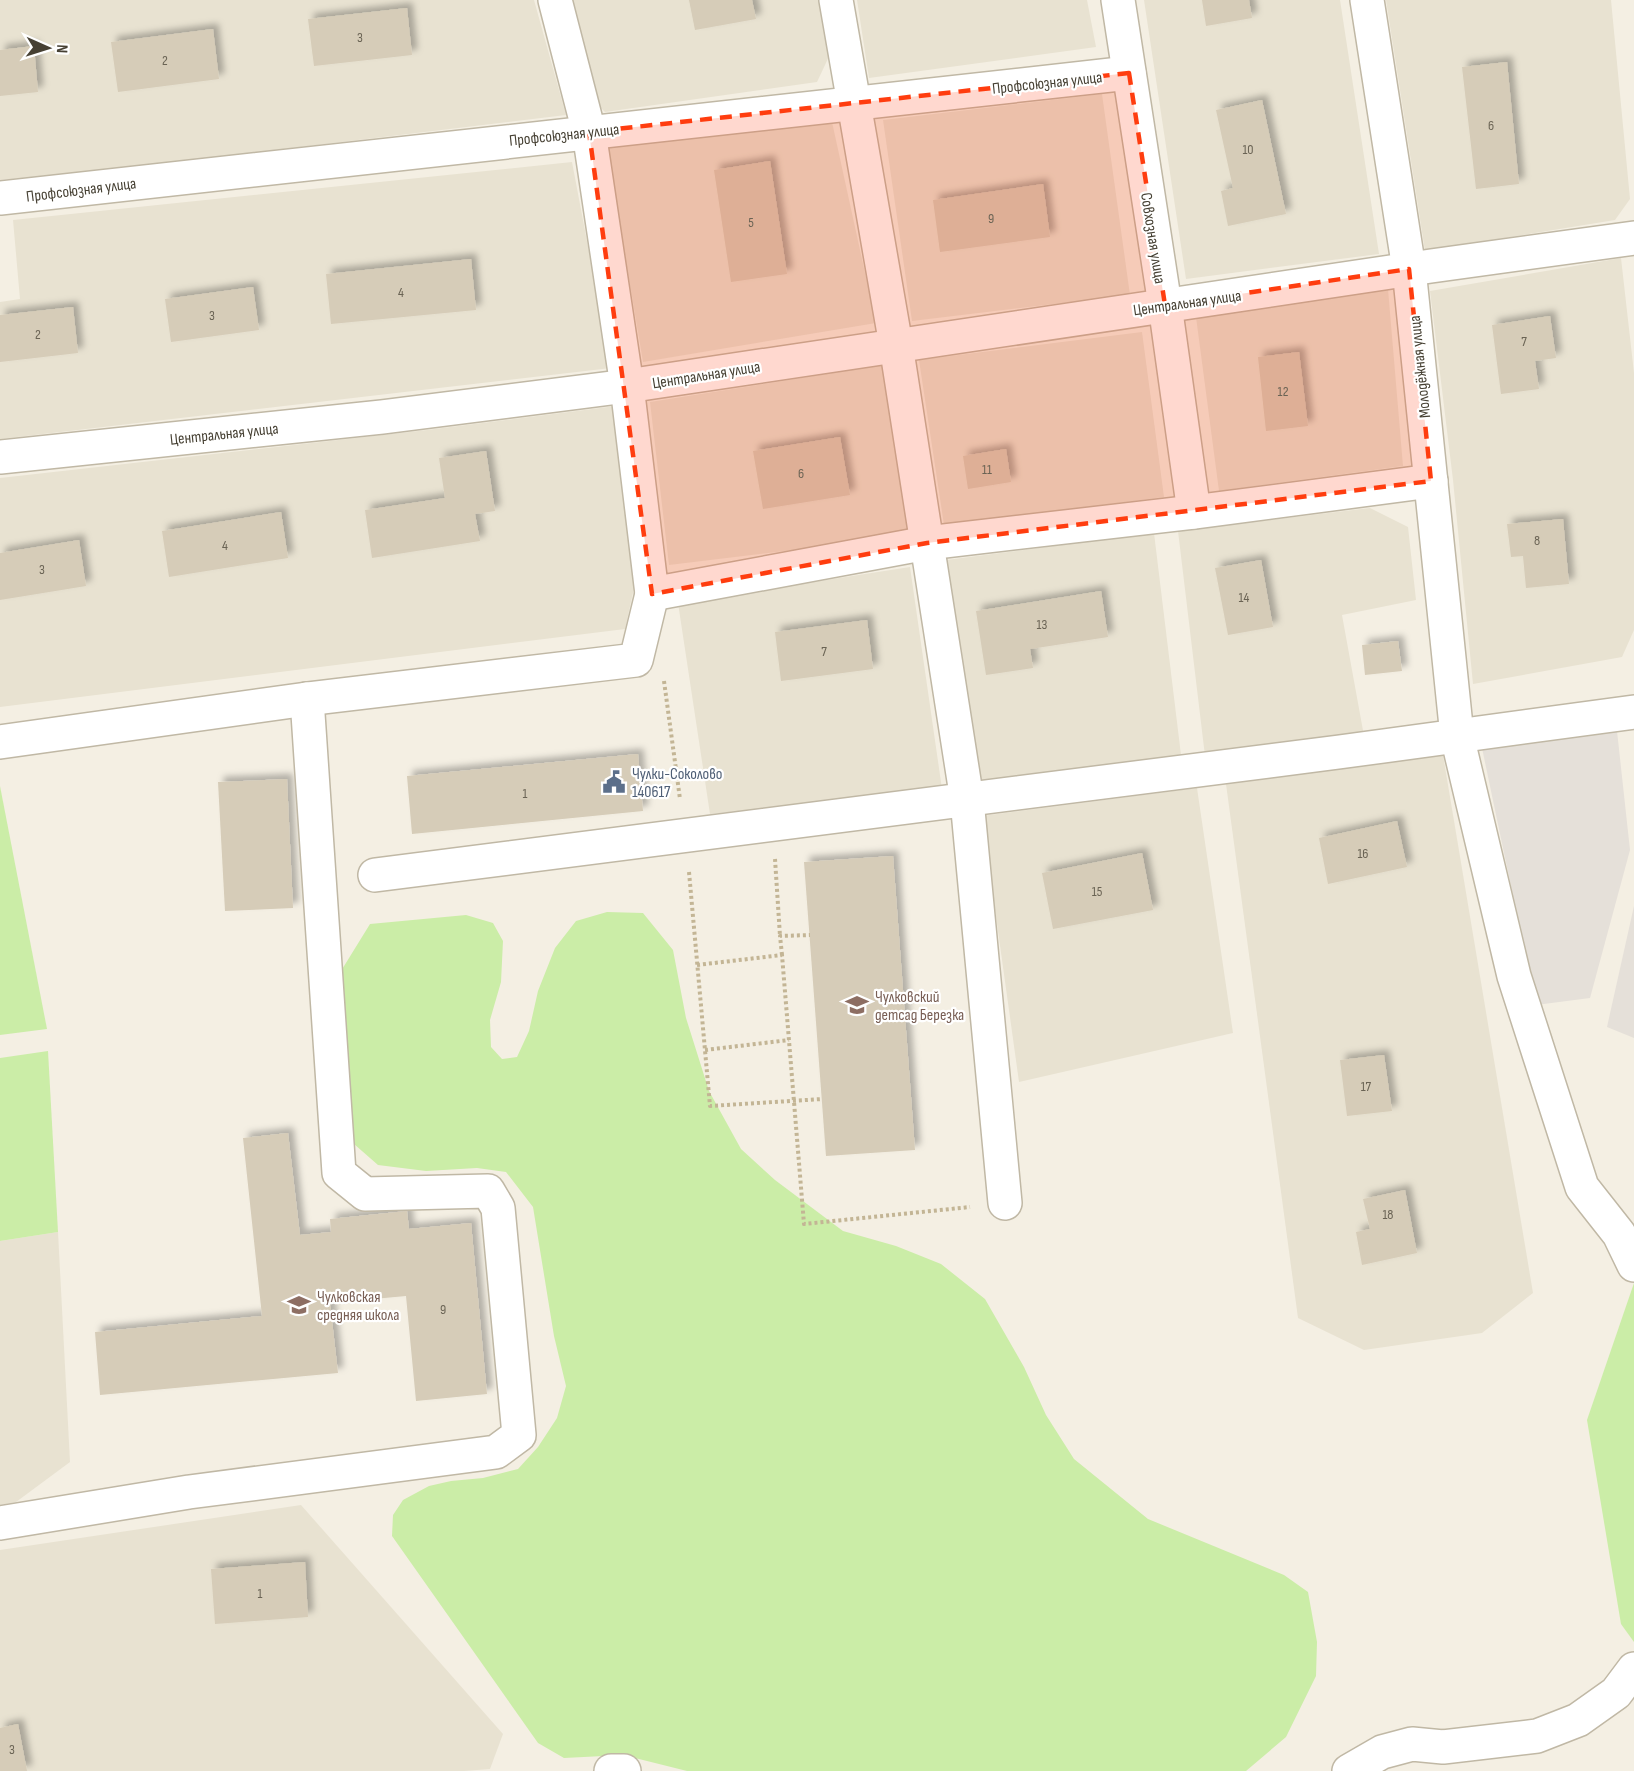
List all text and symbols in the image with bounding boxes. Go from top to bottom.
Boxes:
north arrow [18,18,78,78]
house number: 3 [357,29,363,46]
text: N [52,44,71,53]
house number: 2 [162,52,168,69]
street label: Профсоюзная улица [991,68,1103,99]
house number: 6 [1488,117,1494,134]
street label: Профсоюзная улица [508,120,620,151]
house number: 10 [1242,141,1254,158]
street label: Профсоюзная улица [25,174,137,207]
street label: Совхозная улица [1136,191,1169,285]
house number: 9 [988,210,994,227]
house number: 5 [748,214,754,231]
house number: 4 [398,284,404,301]
street label: Центральная улица [1132,286,1242,320]
house number: 3 [209,307,215,324]
street label: Молодёжная улица [1406,315,1435,419]
house number: 2 [35,326,41,343]
house number: 7 [1521,333,1527,350]
street label: Центральная улица [651,358,762,393]
house number: 12 [1278,383,1289,400]
street label: Центральная улица [169,419,279,450]
house number: 11 [982,461,992,478]
house number: 6 [798,465,804,482]
house number: 8 [1534,532,1540,549]
house number: 4 [222,537,228,554]
house number: 3 [39,561,45,578]
house number: 14 [1239,589,1250,606]
house number: 13 [1037,616,1048,633]
house number: 7 [821,643,827,660]
place label: Чулки-Соколово 140617 [632,765,722,802]
public building icon: Чулки-Соколово 140617 [601,769,627,795]
house number: 1 [523,785,528,802]
house number: 16 [1357,845,1369,862]
house number: 15 [1092,883,1103,900]
place label: Чулковский детсад Березка [875,988,964,1025]
school or university icon: Чулковский детсад Березка [844,992,870,1018]
house number: 17 [1361,1078,1372,1095]
house number: 18 [1382,1206,1394,1223]
place label: Чулковская средняя школа [317,1288,399,1325]
school or university icon: Чулковская средняя школа [286,1292,312,1318]
house number: 9 [440,1301,446,1318]
house number: 1 [258,1585,263,1602]
house number: 3 [9,1741,15,1758]

